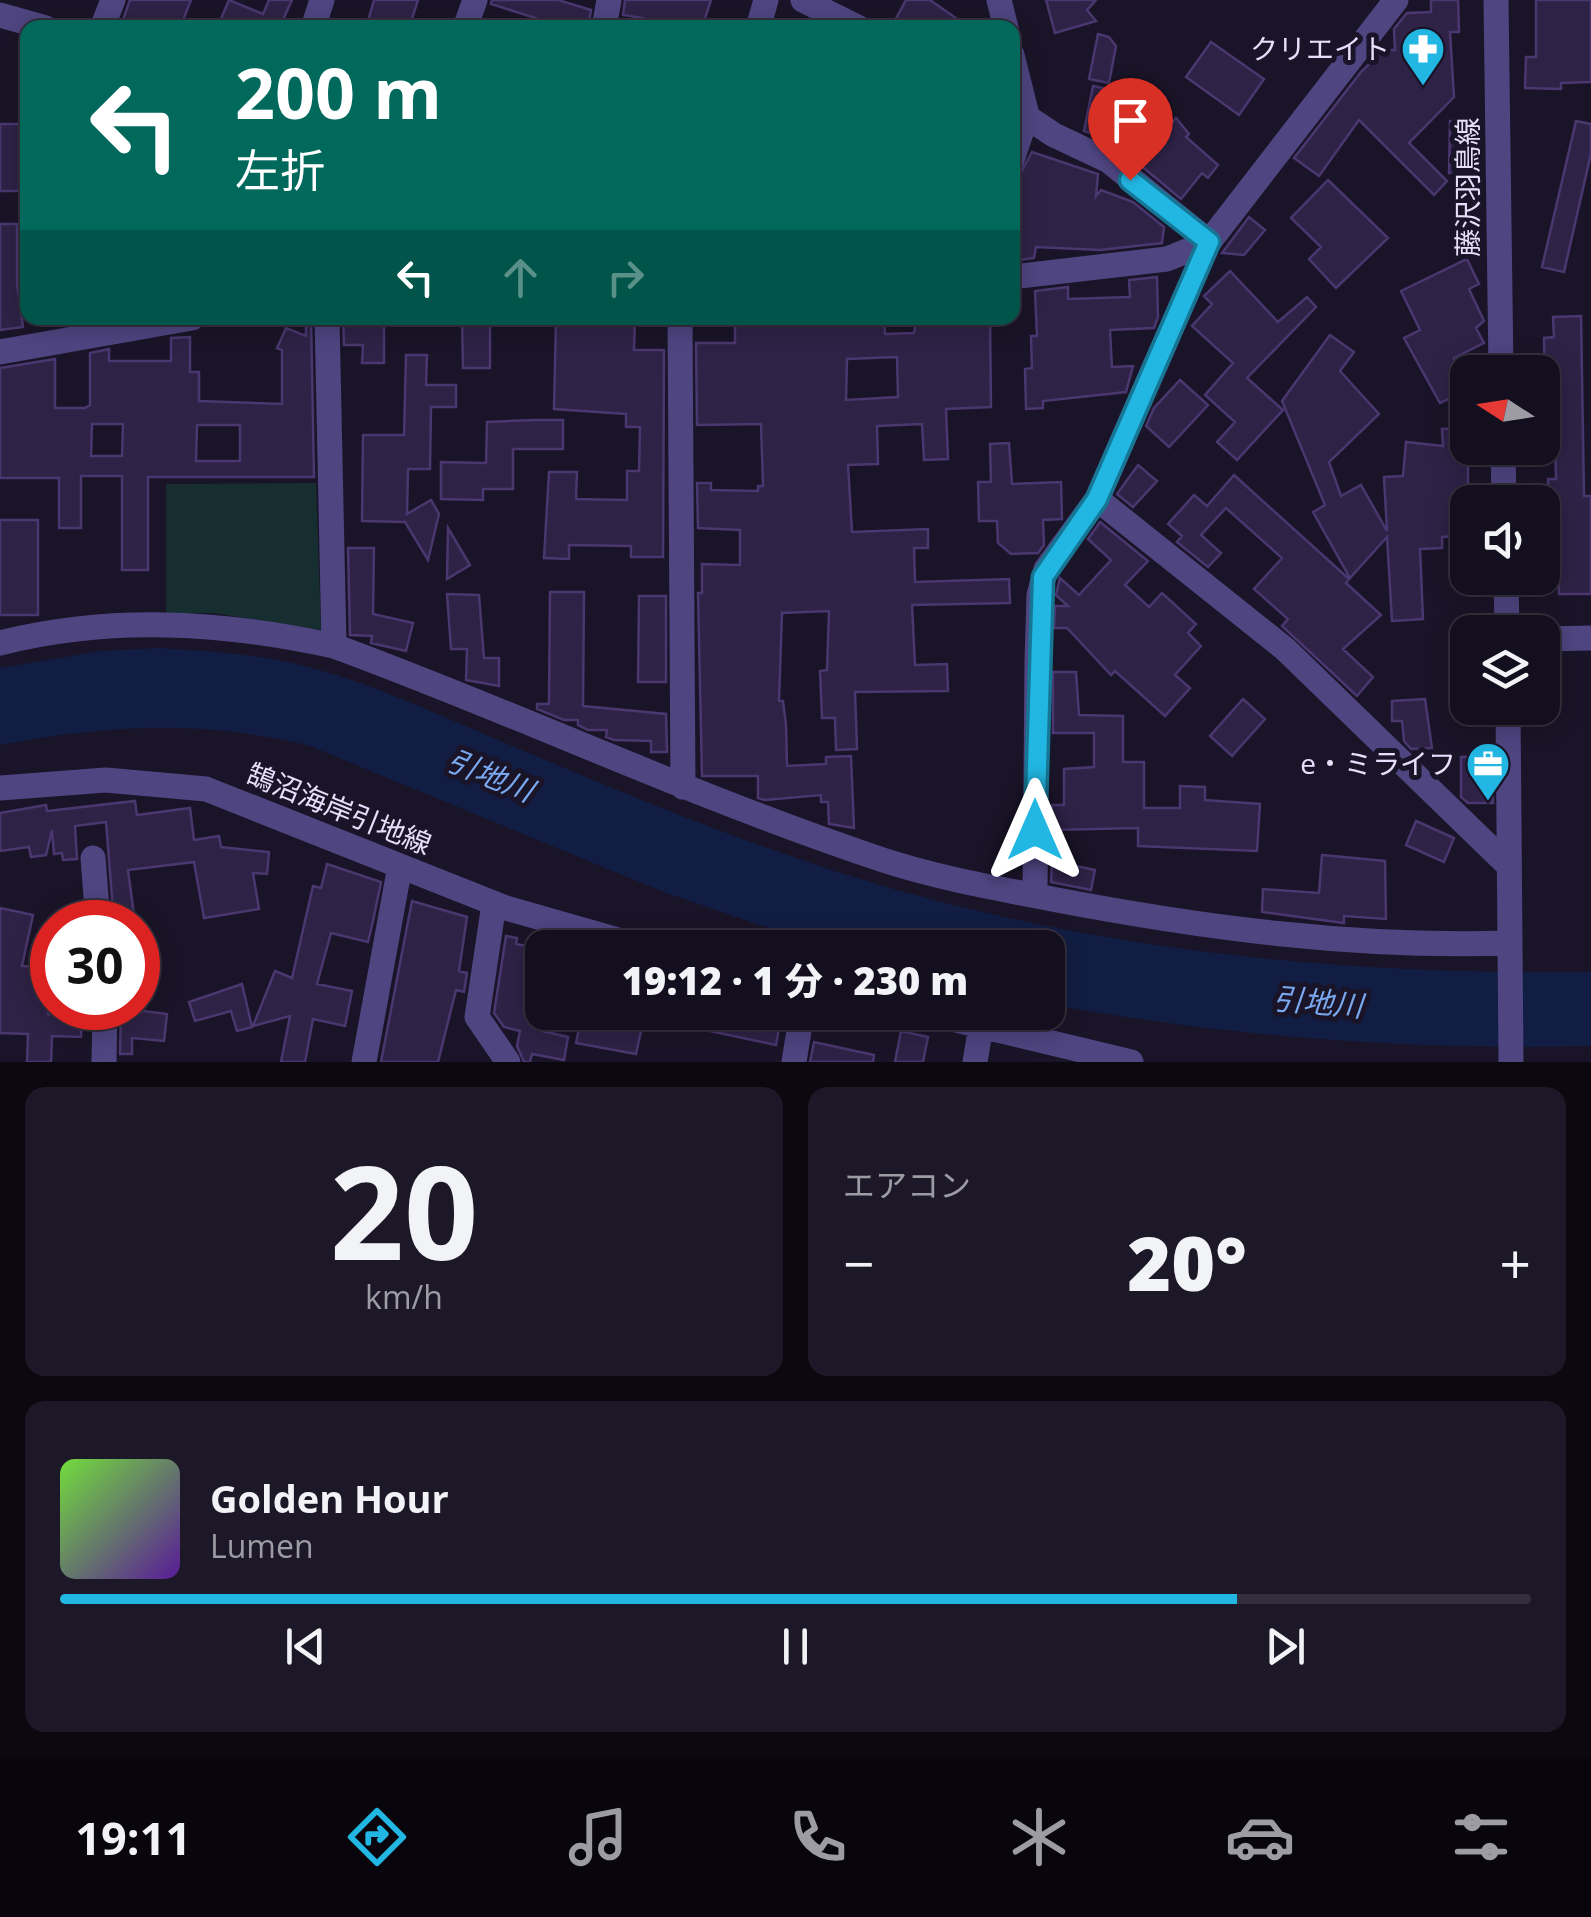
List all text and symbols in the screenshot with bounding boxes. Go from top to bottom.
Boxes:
pharmacy icon: クリエイト [1400,26,1446,87]
place label: クリエイト [1250,29,1390,67]
text: 200 m [235,44,442,140]
icon: left [70,60,200,190]
pin [1088,78,1173,181]
icon: arrive [1103,93,1158,148]
street label: 藤沢羽鳥線 [1448,117,1486,257]
text: 左折 [235,139,325,200]
icon: left [388,250,443,305]
icon: ahead [493,250,548,305]
icon: right [598,250,653,305]
north arrow [1450,355,1560,465]
map controls [1450,355,1560,725]
button: sound [1450,485,1560,595]
button: layers [1450,615,1560,725]
water label: 引地川 [441,739,543,812]
office icon: e・ミライフ [1465,741,1511,802]
place label: e・ミライフ [1300,744,1456,782]
street label: 鵠沼海岸引地線 [241,754,437,862]
position arrow [983,778,1087,882]
speed limit sign: 30 [30,900,160,1030]
text: 19:12 · 1 分 · 230 m [622,954,968,1006]
water label: 引地川 [1272,977,1368,1026]
text: 20 [330,1121,478,1298]
text: エアコン [843,1163,971,1206]
text: 20° [1127,1211,1247,1313]
text: − [843,1225,874,1300]
text: + [1500,1225,1531,1300]
text: km/h [365,1275,443,1318]
text: Golden Hour [210,1472,449,1524]
text: Lumen [210,1524,314,1567]
icon: previous [278,1619,333,1674]
icon: pause [768,1619,823,1674]
icon: next [1258,1619,1313,1674]
icon: directions [342,1802,412,1872]
icon: music [563,1802,633,1872]
icon: phone [783,1802,853,1872]
icon: climate [1004,1802,1074,1872]
icon: car [1225,1802,1295,1872]
icon: filters [1446,1802,1516,1872]
text: 19:11 [75,1807,191,1868]

